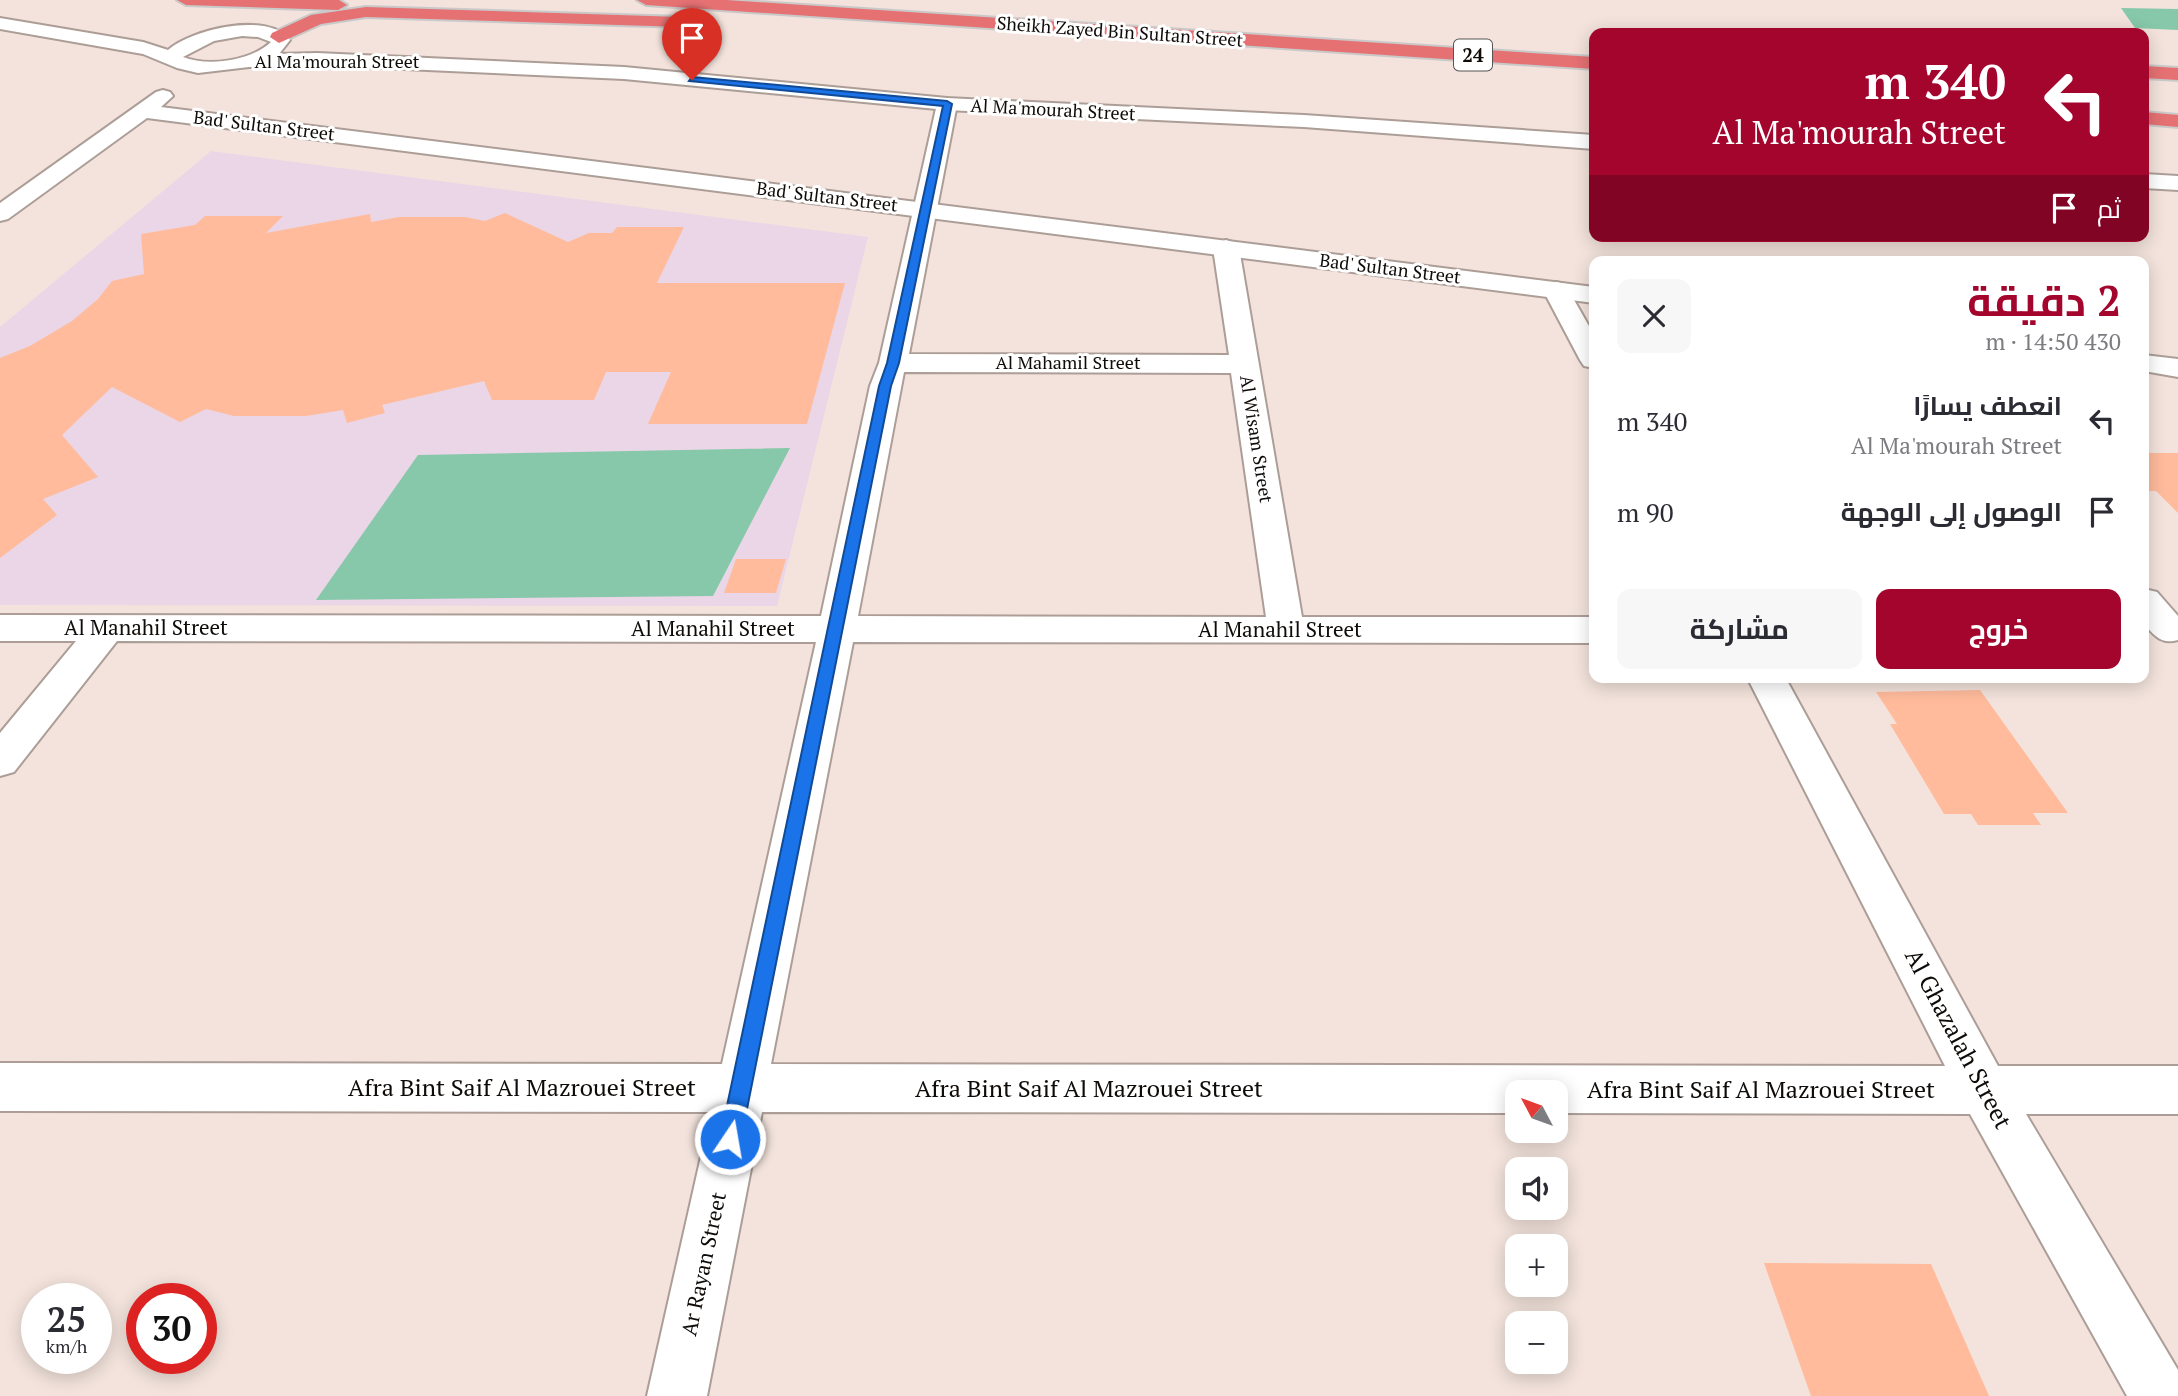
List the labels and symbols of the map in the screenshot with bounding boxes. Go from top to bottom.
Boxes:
pin [662,8,722,80]
street label: Sheikh Zayed Bin Sultan Street [996,10,1244,52]
road number: 24 [1454,40,1492,70]
street label: Al Ma'mourah Street [254,49,420,73]
street label: Al Ma'mourah Street [970,93,1136,125]
street label: Bad' Sultan Street [192,104,336,146]
street label: Bad' Sultan Street [755,175,899,217]
street label: Bad' Sultan Street [1318,247,1462,289]
street label: Al Mahamil Street [995,350,1141,374]
street label: Al Wisam Street [1235,373,1279,505]
street label: Al Manahil Street [64,613,228,641]
street label: Al Manahil Street [631,614,795,642]
street label: Al Manahil Street [1198,615,1362,643]
street label: Al Ghazalah Street [1898,943,2020,1134]
street label: Afra Bint Saif Al Mazrouei Street [348,1071,696,1103]
street label: Afra Bint Saif Al Mazrouei Street [915,1072,1263,1104]
street label: Afra Bint Saif Al Mazrouei Street [1587,1073,1935,1105]
north arrow [1505,1080,1568,1143]
position arrow [693,1102,767,1176]
street label: Ar Rayan Street [674,1189,732,1338]
speed limit sign: 30 [126,1283,217,1374]

